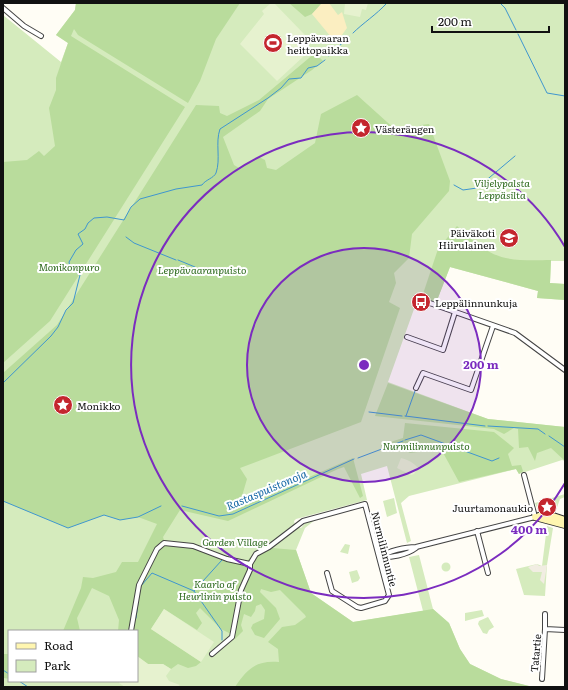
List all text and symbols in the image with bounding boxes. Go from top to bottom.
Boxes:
scale bar [432,8,549,34]
text: 200 m [438,12,472,30]
place label: Leppävaaran heittopaikka [287,30,349,57]
sports icon: Leppävaaran heittopaikka [262,32,284,54]
place icon: Västerängen [350,117,372,139]
place label: Västerängen [375,121,435,136]
park label: Viljelypalsta Leppäsilta [474,175,530,202]
place label: Päiväkoti Hiirulainen [439,225,496,252]
school or university icon: Päiväkoti Hiirulainen [498,227,520,249]
park label: Monikonpuro [38,259,100,274]
park label: Leppävaaranpuisto [158,262,246,277]
bus stop icon: Leppälinnunkuja [410,291,432,313]
place label: Leppälinnunkuja [435,295,518,310]
text: 200 m [463,355,499,373]
centre of rings [357,358,371,372]
place icon: Monikko [52,394,74,416]
place label: Monikko [77,398,121,413]
park label: Nurmilinnunpuisto [382,438,470,453]
water label: Rastaspuistonoja [223,464,310,513]
place icon: Juurtamonaukio [536,496,558,518]
place label: Juurtamonaukio [452,500,533,515]
street label: Nurmilinnuntie [368,510,402,588]
text: 400 m [511,520,547,538]
park label: Garden Village [202,534,268,549]
park label: Kaarlo af Heurlinin puisto [178,576,252,603]
legend [8,630,138,682]
street label: Tatartie [526,633,544,673]
text: Road [44,636,74,654]
text: Park [44,656,71,674]

